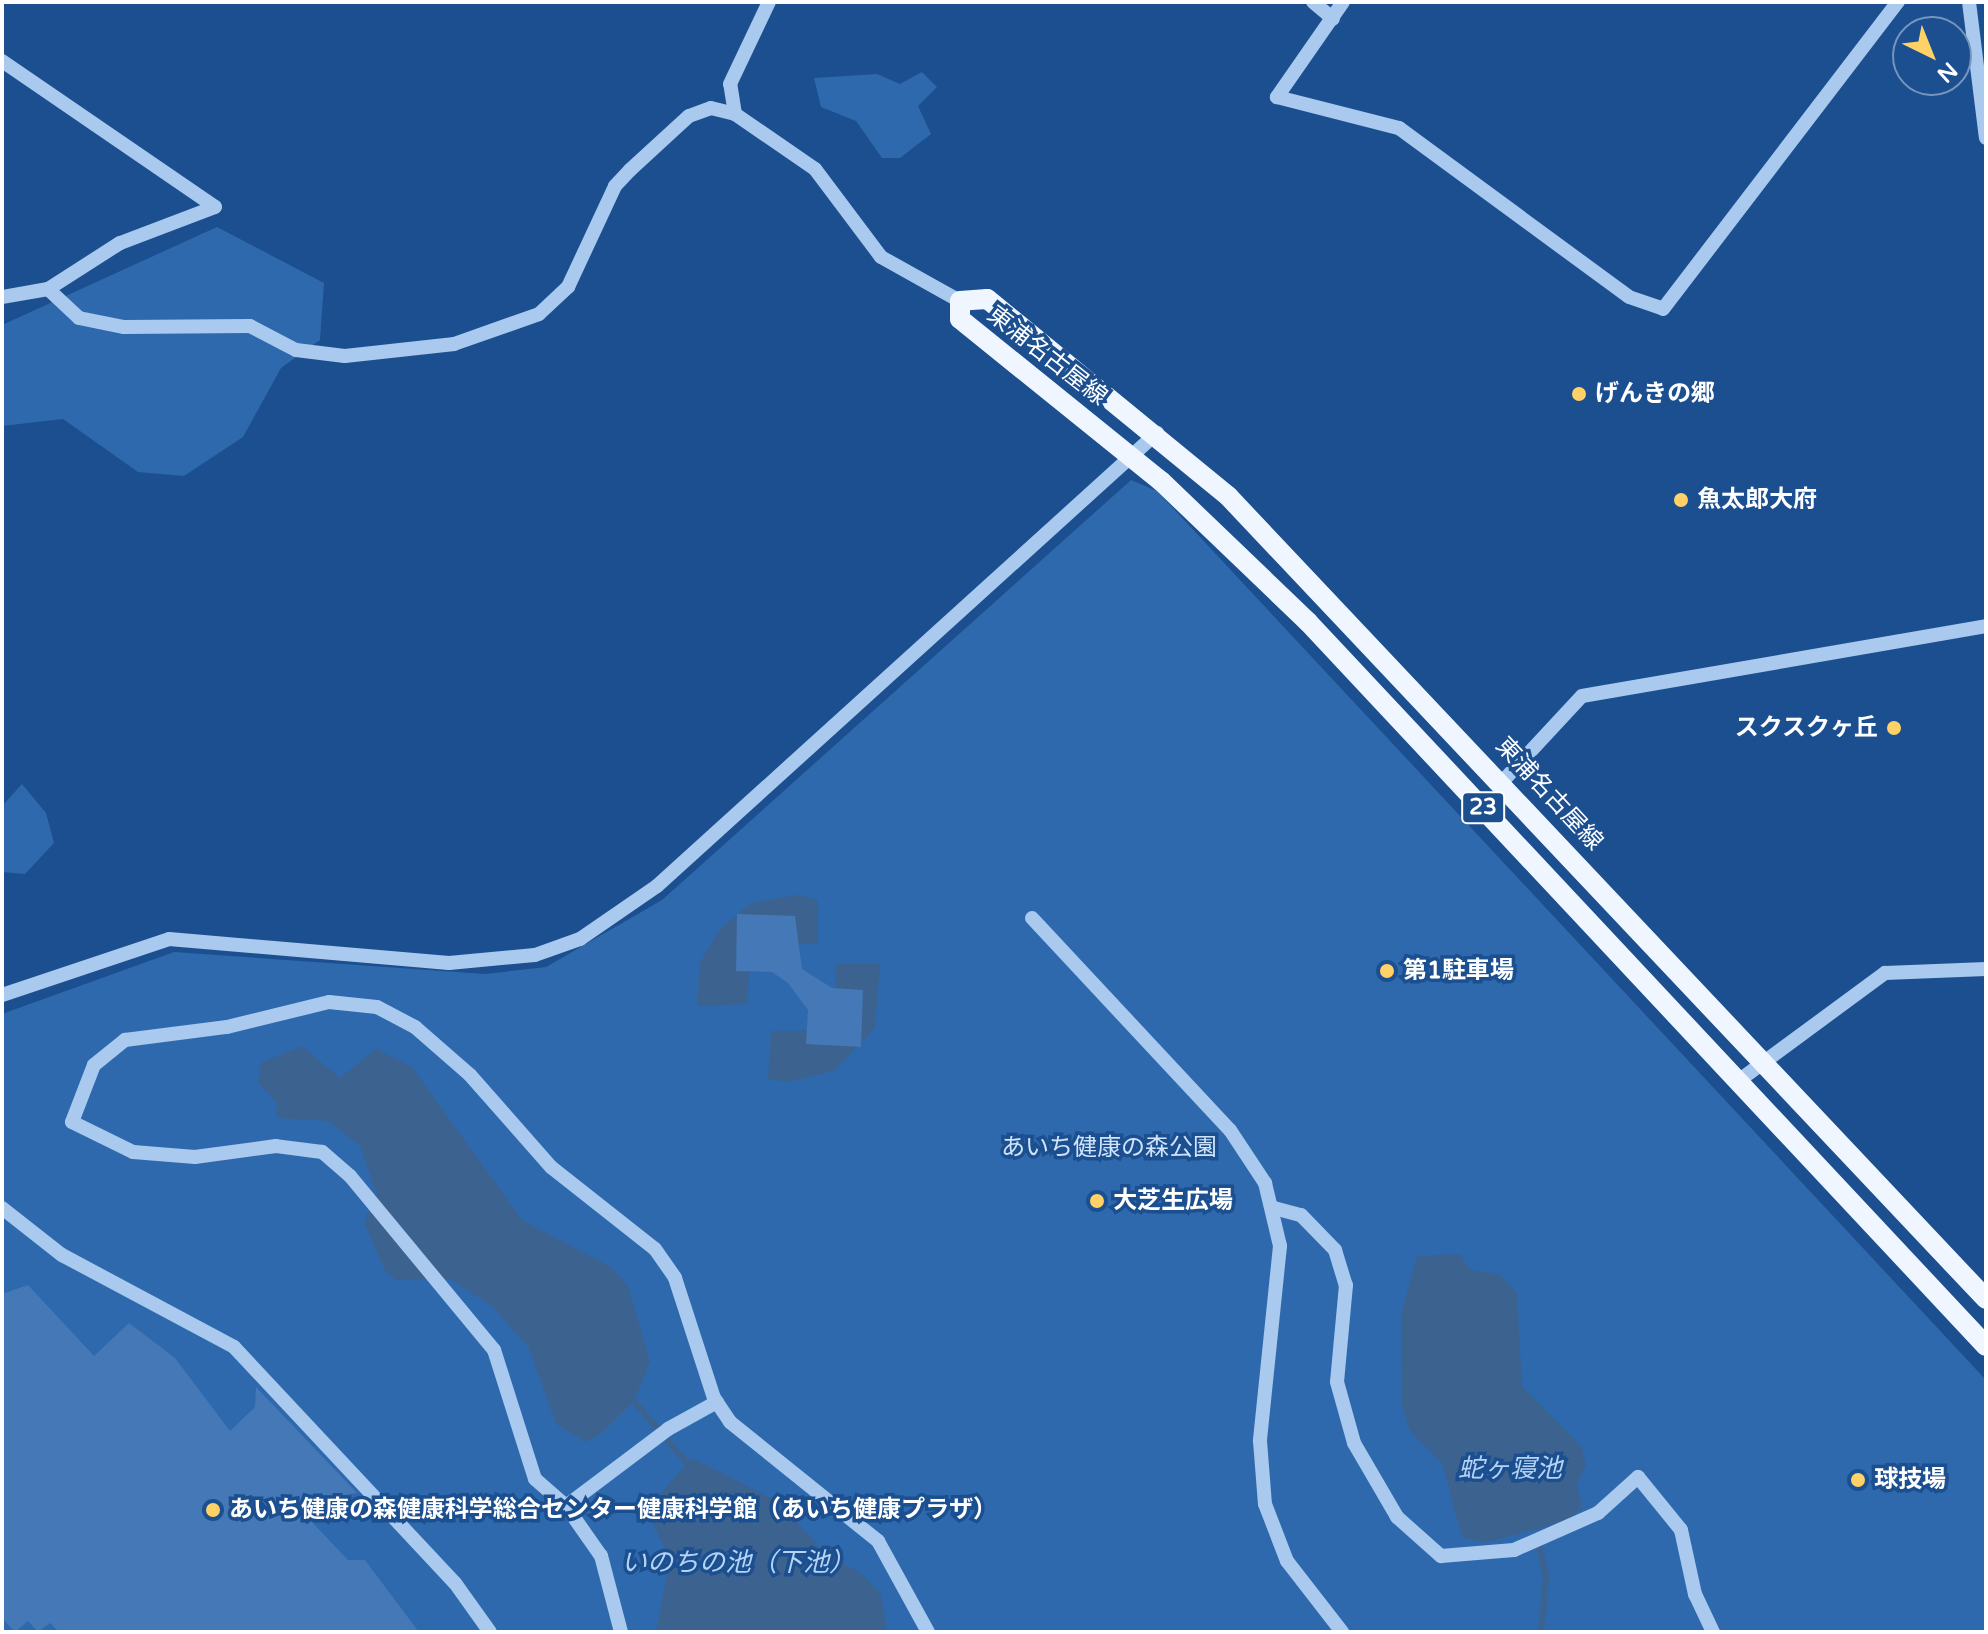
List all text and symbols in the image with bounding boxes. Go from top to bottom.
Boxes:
north arrow [1892,16,1972,96]
text: N [1932,57,1962,88]
street label: 東浦名古屋線 [981,300,1113,412]
place label: げんきの郷 [1595,380,1715,408]
marker: げんきの郷 [1570,385,1588,403]
place label: 魚太郎大府 [1697,486,1817,514]
marker: 魚太郎大府 [1672,491,1690,509]
place label: スクスクヶ丘 [1734,714,1878,742]
marker: スクスクヶ丘 [1885,719,1903,737]
street label: 東浦名古屋線 [1489,732,1609,856]
road number: 23 [1461,790,1505,826]
place label: 第1駐車場 [1403,957,1514,985]
marker: 第1駐車場 [1378,962,1396,980]
park label: あいち健康の森公園 [1001,1134,1217,1162]
place label: 大芝生広場 [1113,1187,1233,1215]
marker: 大芝生広場 [1088,1192,1106,1210]
water label: 蛇ヶ寝池 [1458,1453,1562,1485]
place label: 球技場 [1874,1466,1946,1494]
marker: 球技場 [1849,1471,1867,1489]
place label: あいち健康の森健康科学総合センター健康科学館（あいち健康プラザ） [229,1496,997,1524]
marker: あいち健康の森健康科学総合センター健康科学館（あいち健康プラザ） [204,1501,222,1519]
water label: いのちの池（下池） [621,1547,855,1579]

